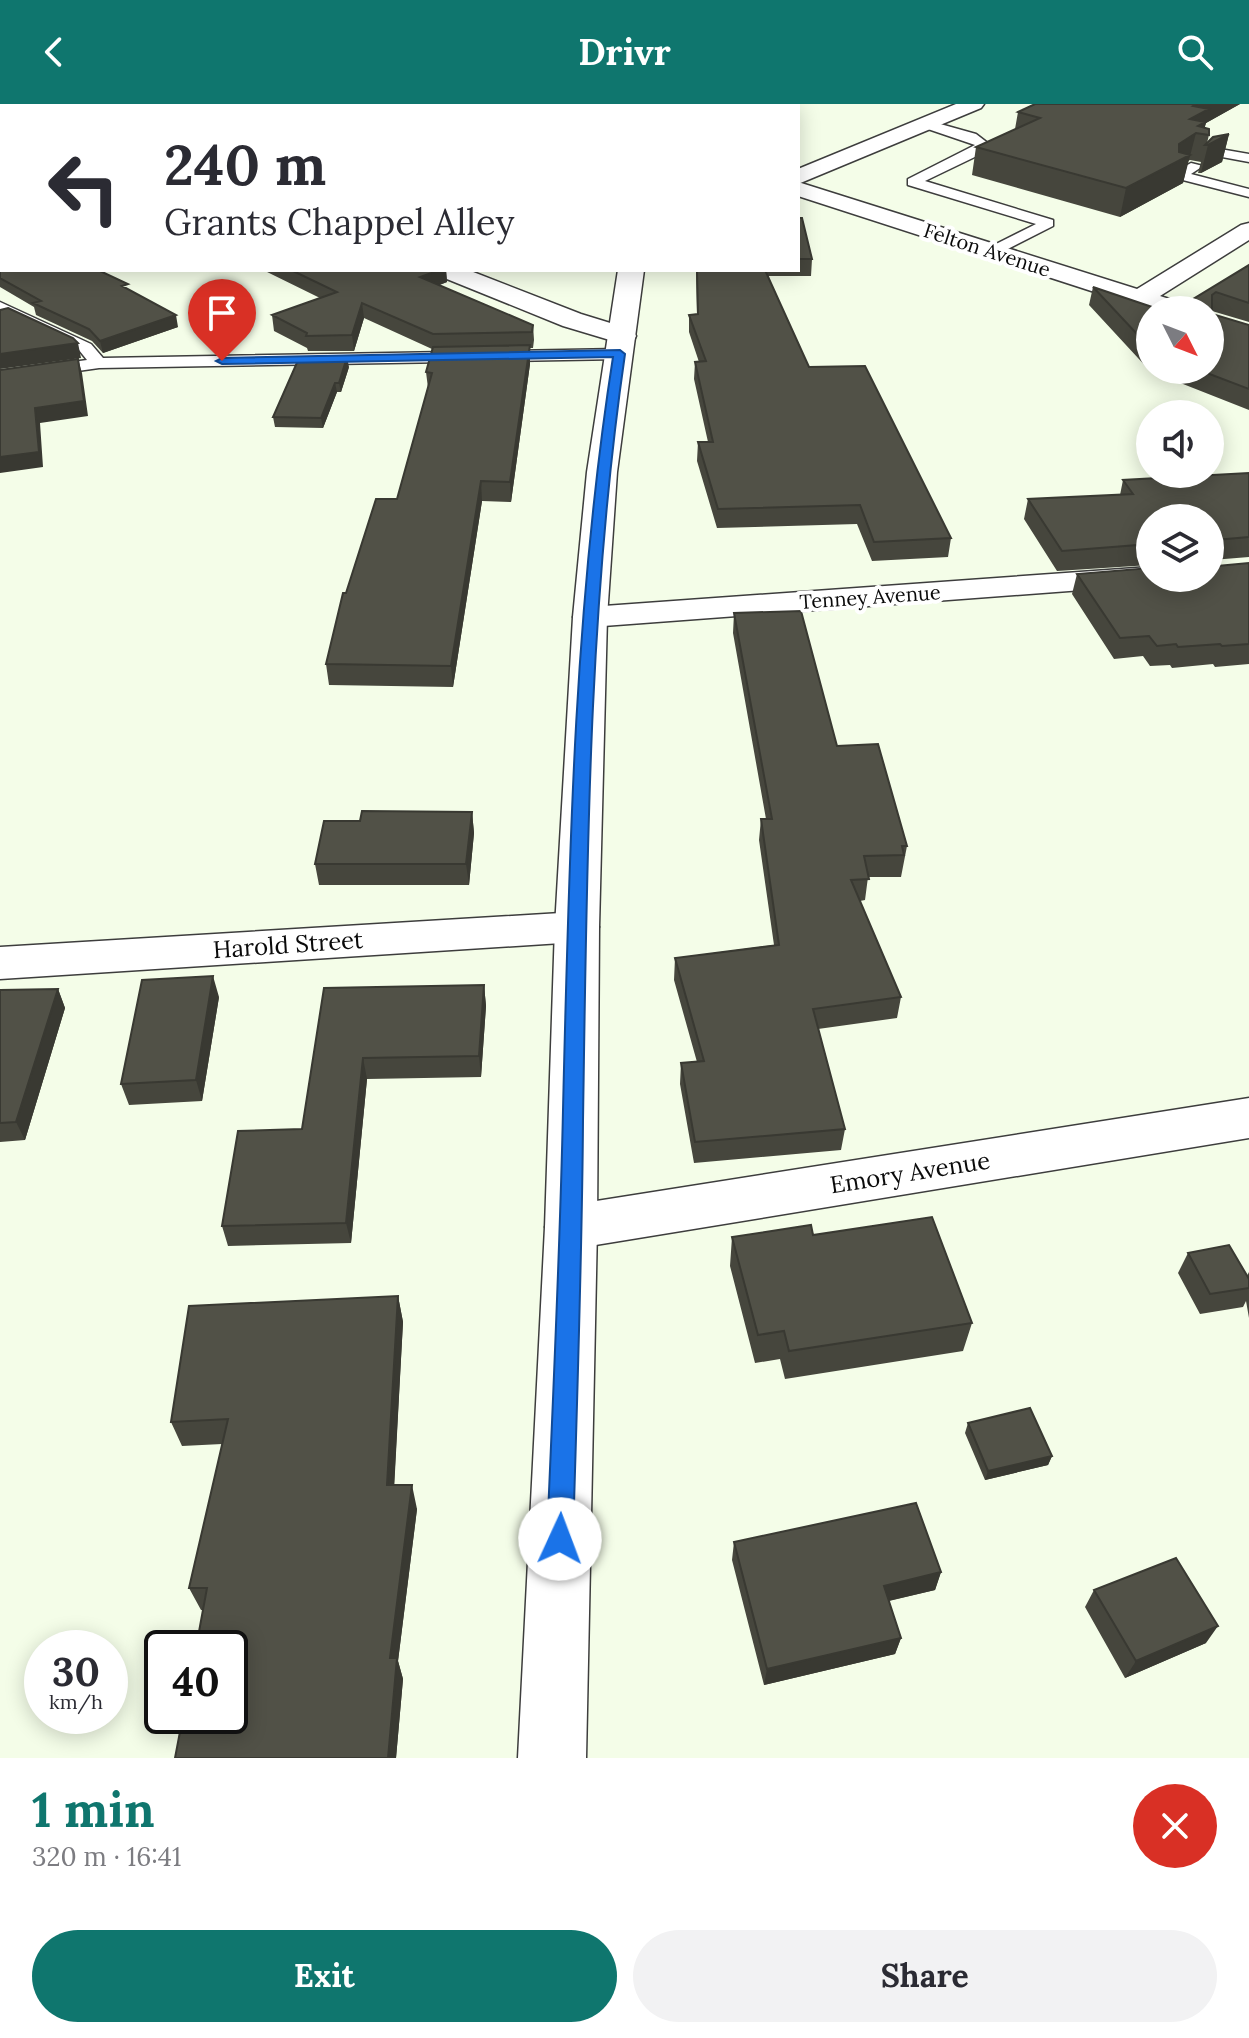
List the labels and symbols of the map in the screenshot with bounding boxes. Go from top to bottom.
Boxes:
street label: Felton Avenue [921,217,1054,282]
pin [188,279,256,361]
north arrow [1136,296,1224,384]
street label: Tenney Avenue [799,579,942,614]
street label: Harold Street [212,924,365,965]
street label: Emory Avenue [828,1145,992,1200]
position arrow [518,1497,602,1581]
speed limit sign: 40 [144,1630,248,1734]

